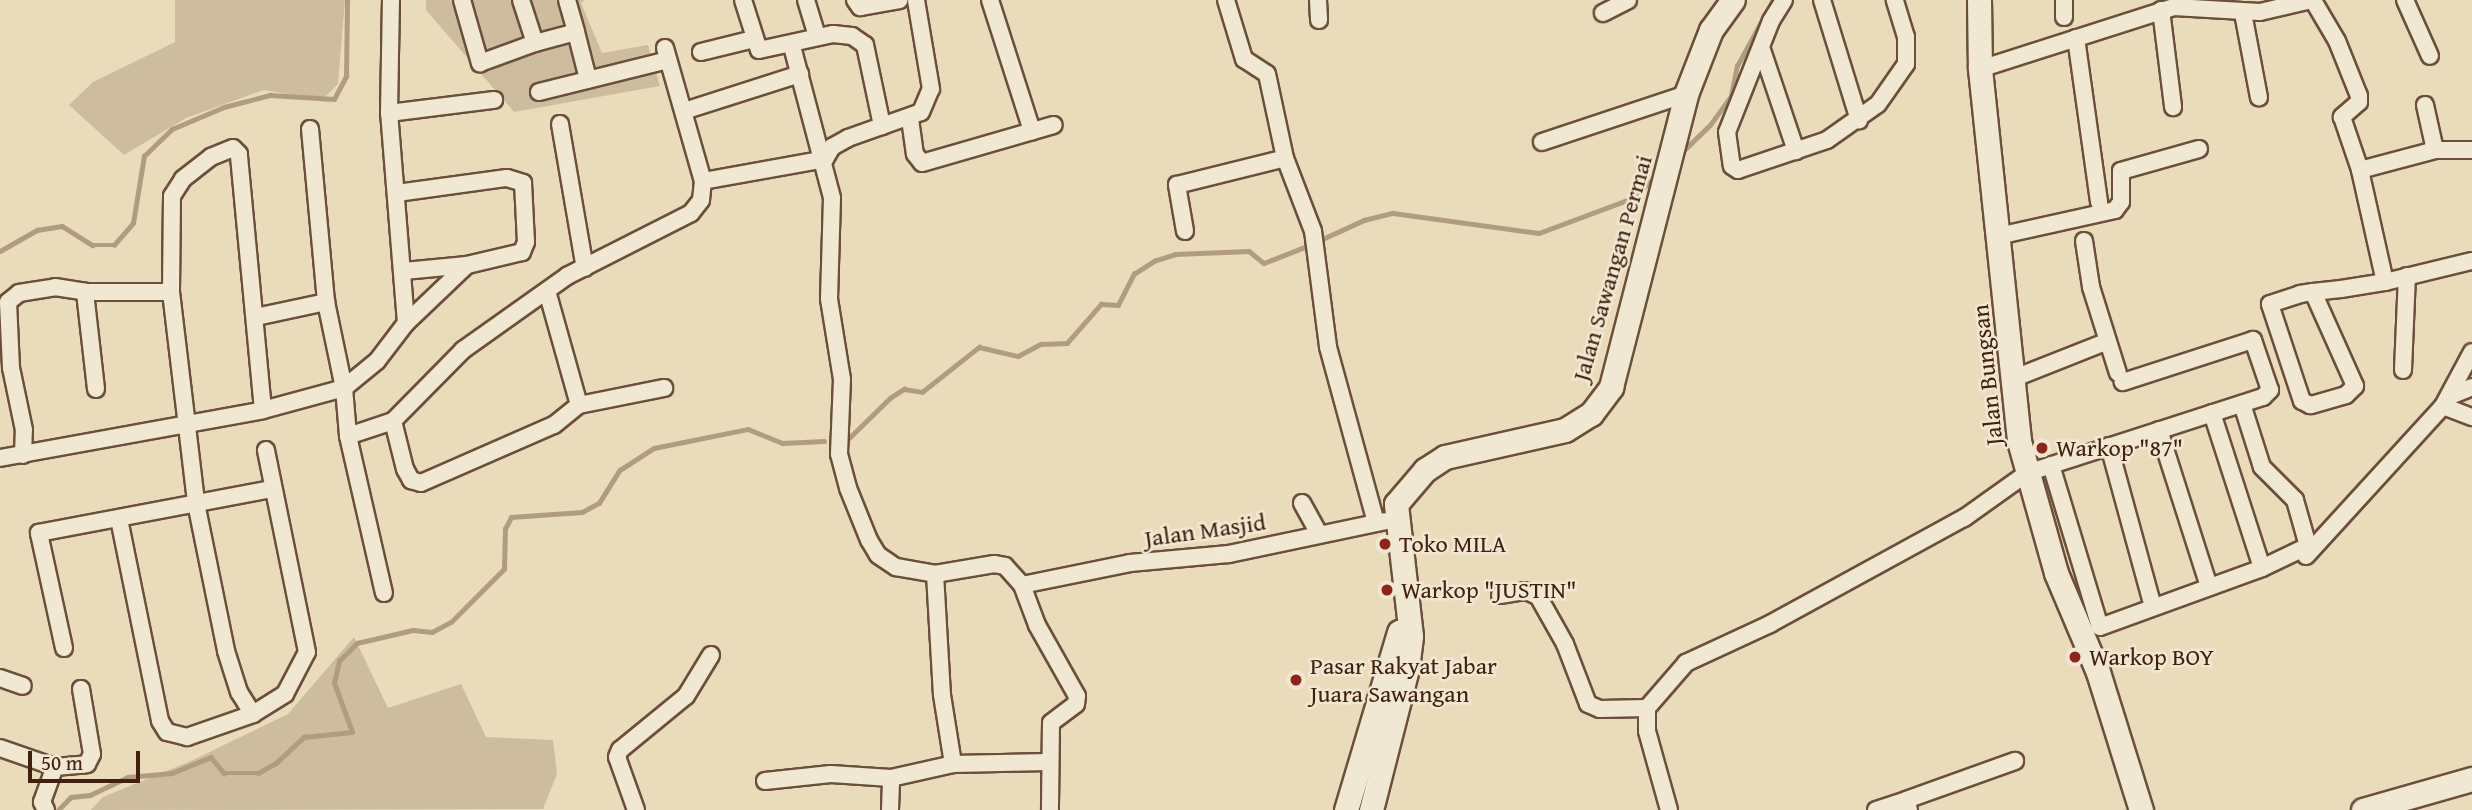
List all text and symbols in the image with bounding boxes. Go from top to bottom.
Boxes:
street label: Jalan Sawangan Permai [1566,152,1658,384]
street label: Jalan Bungsan [1965,303,2009,447]
place label: Warkop "87" [2056,434,2183,462]
marker: Warkop "87" [2034,440,2050,456]
street label: Jalan Masjid [1142,507,1268,553]
place label: Toko MILA [1399,530,1506,558]
marker: Toko MILA [1377,536,1393,552]
place label: Warkop "JUSTIN" [1401,576,1577,604]
marker: Warkop "JUSTIN" [1379,582,1395,598]
place label: Warkop BOY [2089,643,2214,671]
marker: Warkop BOY [2067,649,2083,665]
place label: Pasar Rakyat Jabar Juara Sawangan [1310,652,1497,708]
marker: Pasar Rakyat Jabar Juara Sawangan [1288,672,1304,688]
scale bar [32,736,144,780]
text: 50 m [41,747,83,778]

